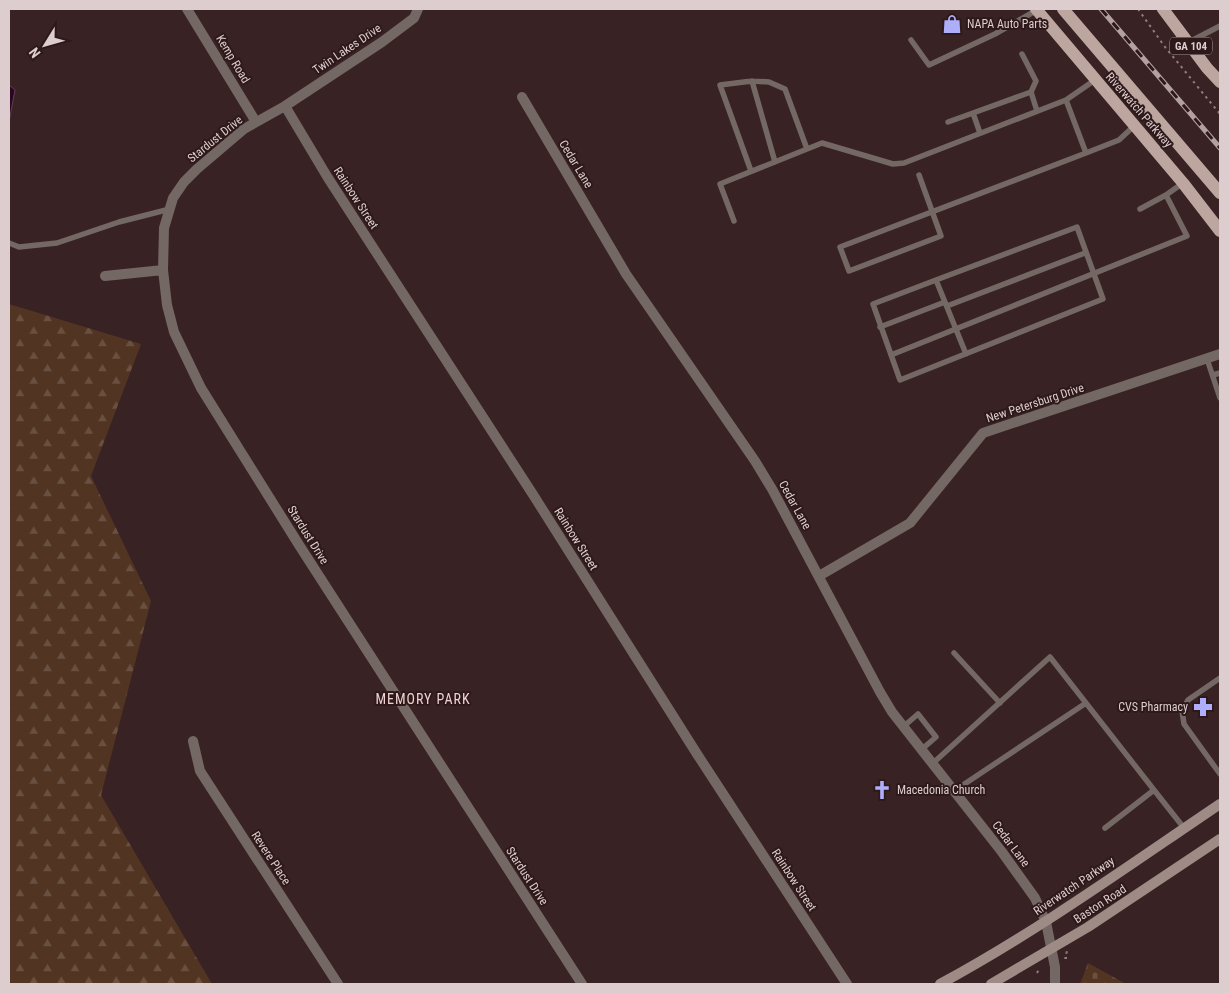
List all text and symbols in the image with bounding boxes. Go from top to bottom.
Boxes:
shop icon: NAPA Auto Parts [941,13,963,35]
place label: NAPA Auto Parts [967,17,1047,31]
north arrow [20,20,70,70]
street label: Twin Lakes Drive [310,21,384,77]
street label: Kemp Road [213,32,253,86]
road number: GA 104 [1170,37,1212,54]
text: N [26,45,44,61]
street label: Riverwatch Parkway [1103,70,1175,150]
street label: Stardust Drive [185,112,246,165]
street label: Cedar Lane [556,137,596,191]
street label: Rainbow Street [331,164,382,232]
street label: New Petersburg Drive [984,380,1086,425]
street label: Cedar Lane [776,478,814,532]
street label: Stardust Drive [284,503,332,567]
street label: Rainbow Street [551,505,601,573]
district label: MEMORY PARK [375,691,471,707]
pharmacy icon: CVS Pharmacy [1192,696,1214,718]
place label: CVS Pharmacy [1118,700,1188,714]
church icon: Macedonia Church [871,779,893,801]
place label: Macedonia Church [897,783,986,797]
street label: Cedar Lane [989,818,1033,870]
street label: Revere Place [249,829,294,888]
street label: Stardust Drive [503,844,551,908]
street label: Rainbow Street [769,846,820,914]
street label: Riverwatch Parkway [1031,854,1117,918]
street label: Baston Road [1071,882,1129,926]

